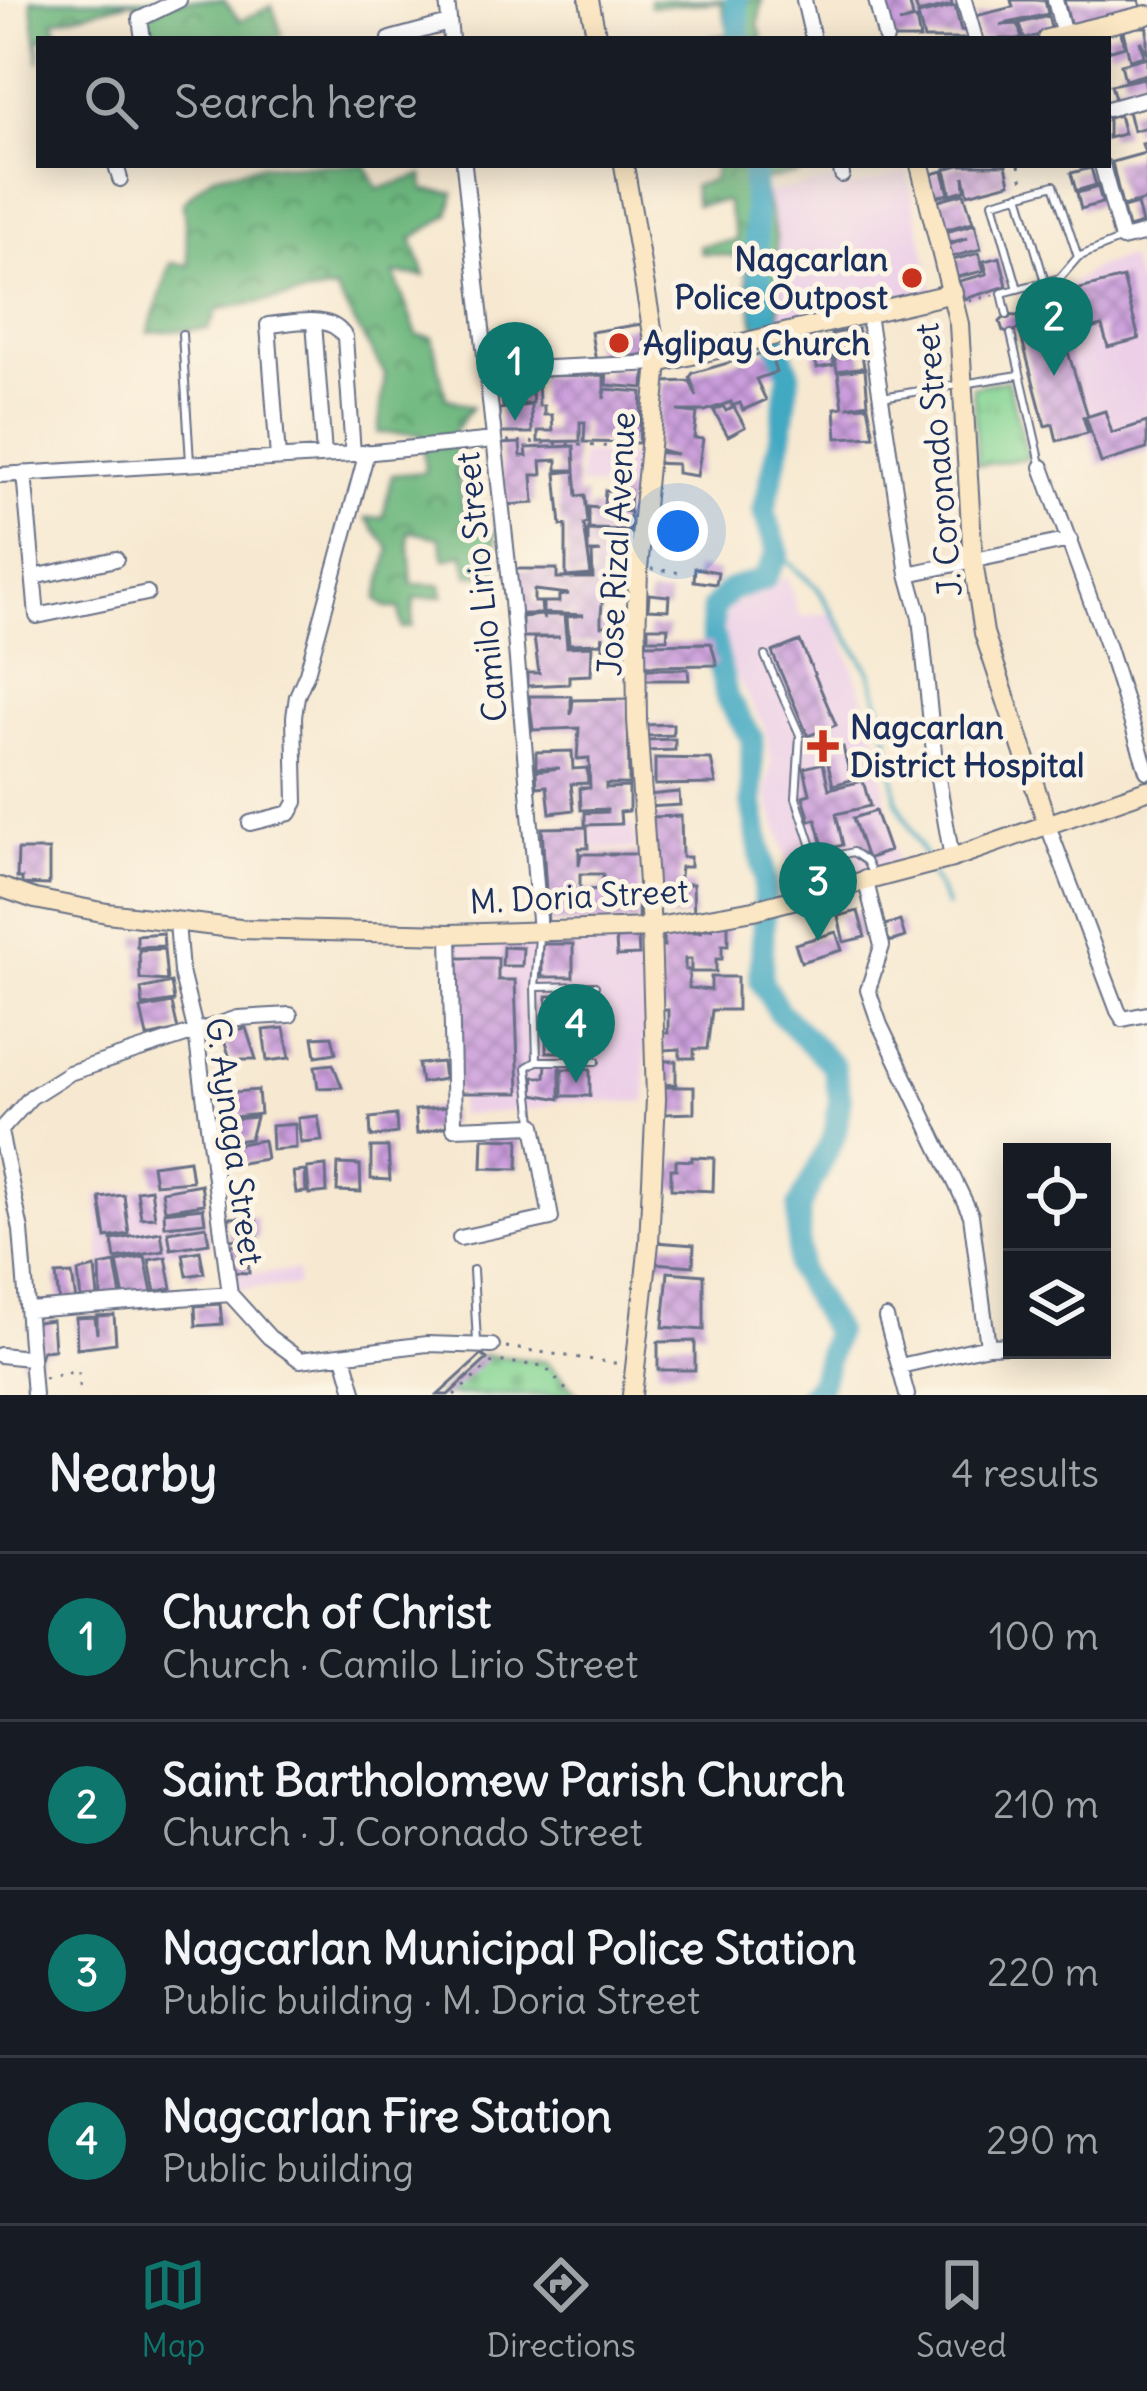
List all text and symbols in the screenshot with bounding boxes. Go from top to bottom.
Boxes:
search box [36,36,1111,168]
icon: search [78,69,144,135]
text: Search here [174,74,418,130]
place label: Nagcarlan Police Outpost [674,238,888,318]
marker: Nagcarlan Police Outpost [899,265,925,291]
pin: 2 [1015,277,1093,376]
street label: J. Coronado Street [905,321,971,599]
pin: 1 [476,322,554,421]
place label: Aglipay Church [643,322,870,364]
marker: Aglipay Church [606,330,632,356]
street label: Jose Rizal Avenue [588,411,644,677]
street label: Camilo Lirio Street [446,450,516,724]
your location [648,501,708,561]
place label: Nagcarlan District Hospital [850,706,1084,786]
marker: Nagcarlan District Hospital [807,730,839,762]
pin: 3 [779,842,857,941]
street label: M. Doria Street [469,869,689,923]
pin: 4 [537,984,615,1083]
street label: G. Aynaga Street [197,1015,273,1267]
map controls [1003,1143,1111,1359]
button: locate [1003,1143,1111,1251]
button: layers [1003,1251,1111,1359]
text: Nearby [48,1441,217,1505]
text: 4 results [951,1449,1099,1498]
text: Church of Christ [162,1584,491,1640]
text: 1 [79,1612,95,1661]
text: 100 m [989,1612,1099,1661]
text: Church · Camilo Lirio Street [162,1640,638,1689]
text: Saint Bartholomew Parish Church [162,1752,845,1808]
text: 2 [76,1780,98,1829]
text: 210 m [993,1780,1099,1829]
text: Church · J. Coronado Street [162,1808,643,1857]
text: Nagcarlan Municipal Police Station [162,1920,857,1976]
text: 3 [76,1948,98,1997]
text: 220 m [987,1948,1099,1997]
text: Public building · M. Doria Street [162,1976,700,2025]
text: Nagcarlan Fire Station [162,2088,612,2144]
text: 4 [76,2116,98,2165]
text: 290 m [986,2116,1099,2165]
text: Public building [162,2144,414,2193]
tab: Map [140,2252,206,2366]
tab: Directions [487,2252,636,2366]
tab: Saved [916,2252,1007,2366]

